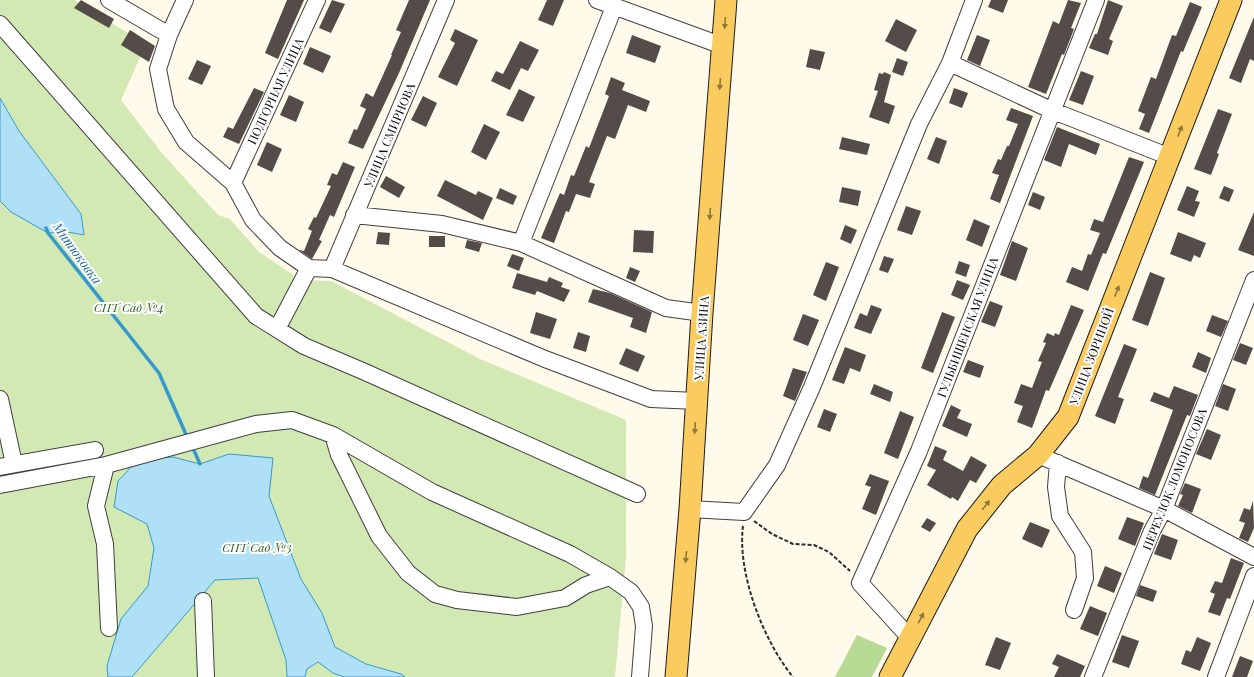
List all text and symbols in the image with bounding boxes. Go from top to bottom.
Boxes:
one-way arrow [721,17,728,29]
street label: ПОДГОРНАЯ УЛИЦА [243,35,307,147]
one-way arrow [716,78,723,91]
street label: УЛИЦА СМИРНОВА [359,80,418,191]
one-way arrow [1177,125,1183,137]
one-way arrow [706,208,713,220]
water label: Митюковка [49,218,106,288]
street label: ГУЛЬБИЩЕНСКАЯ УЛИЦА [933,254,1001,399]
one-way arrow [1114,286,1120,297]
street label: УЛИЦА АЗИНА [690,295,712,382]
park label: СНТ Сад №4 [94,299,164,315]
street label: УЛИЦА ЗОРИНОЙ [1065,305,1117,408]
street label: ПЕРЕУЛОК ЛОМОНОСОВА [1138,405,1210,552]
one-way arrow [692,422,699,434]
one-way arrow [982,500,990,511]
park label: СНТ Сад №3 [222,539,292,555]
one-way arrow [683,551,690,563]
one-way arrow [918,612,924,623]

